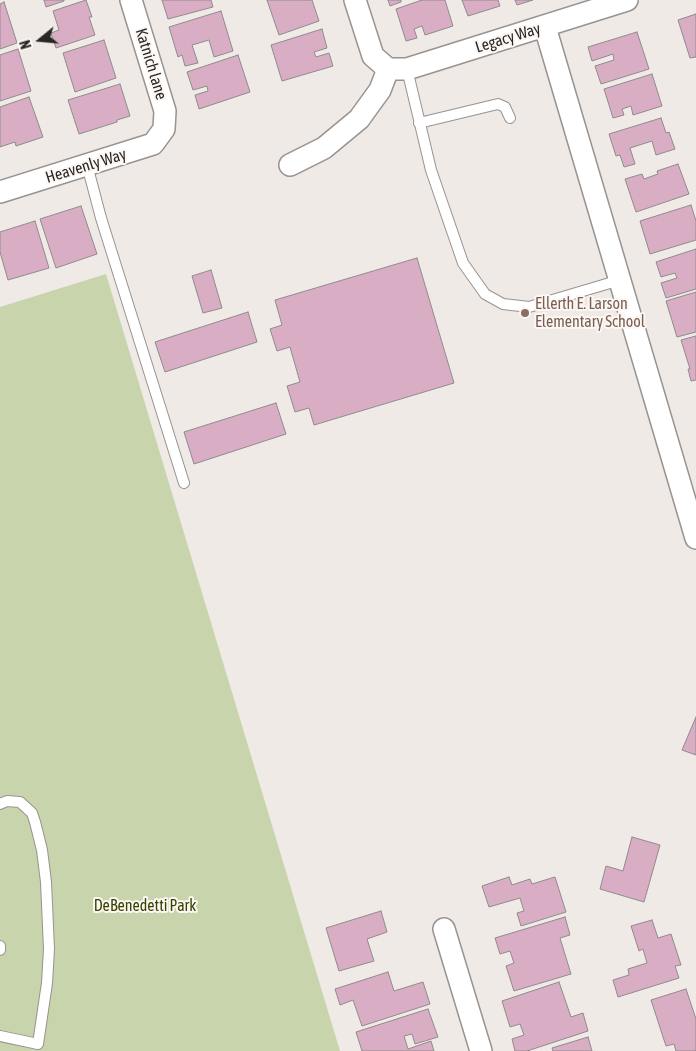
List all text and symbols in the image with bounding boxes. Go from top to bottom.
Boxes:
north arrow [15,15,65,65]
street label: Legacy Way [473,19,543,57]
street label: Katnich lane [131,26,171,102]
text: N [17,38,35,51]
street label: Heavenly Way [43,145,129,187]
place label: Ellerth E. Larson Elementary School [535,294,645,332]
marker: Ellerth E. Larson Elementary School [519,307,531,319]
park label: DeBenedetti Park [94,896,196,916]

